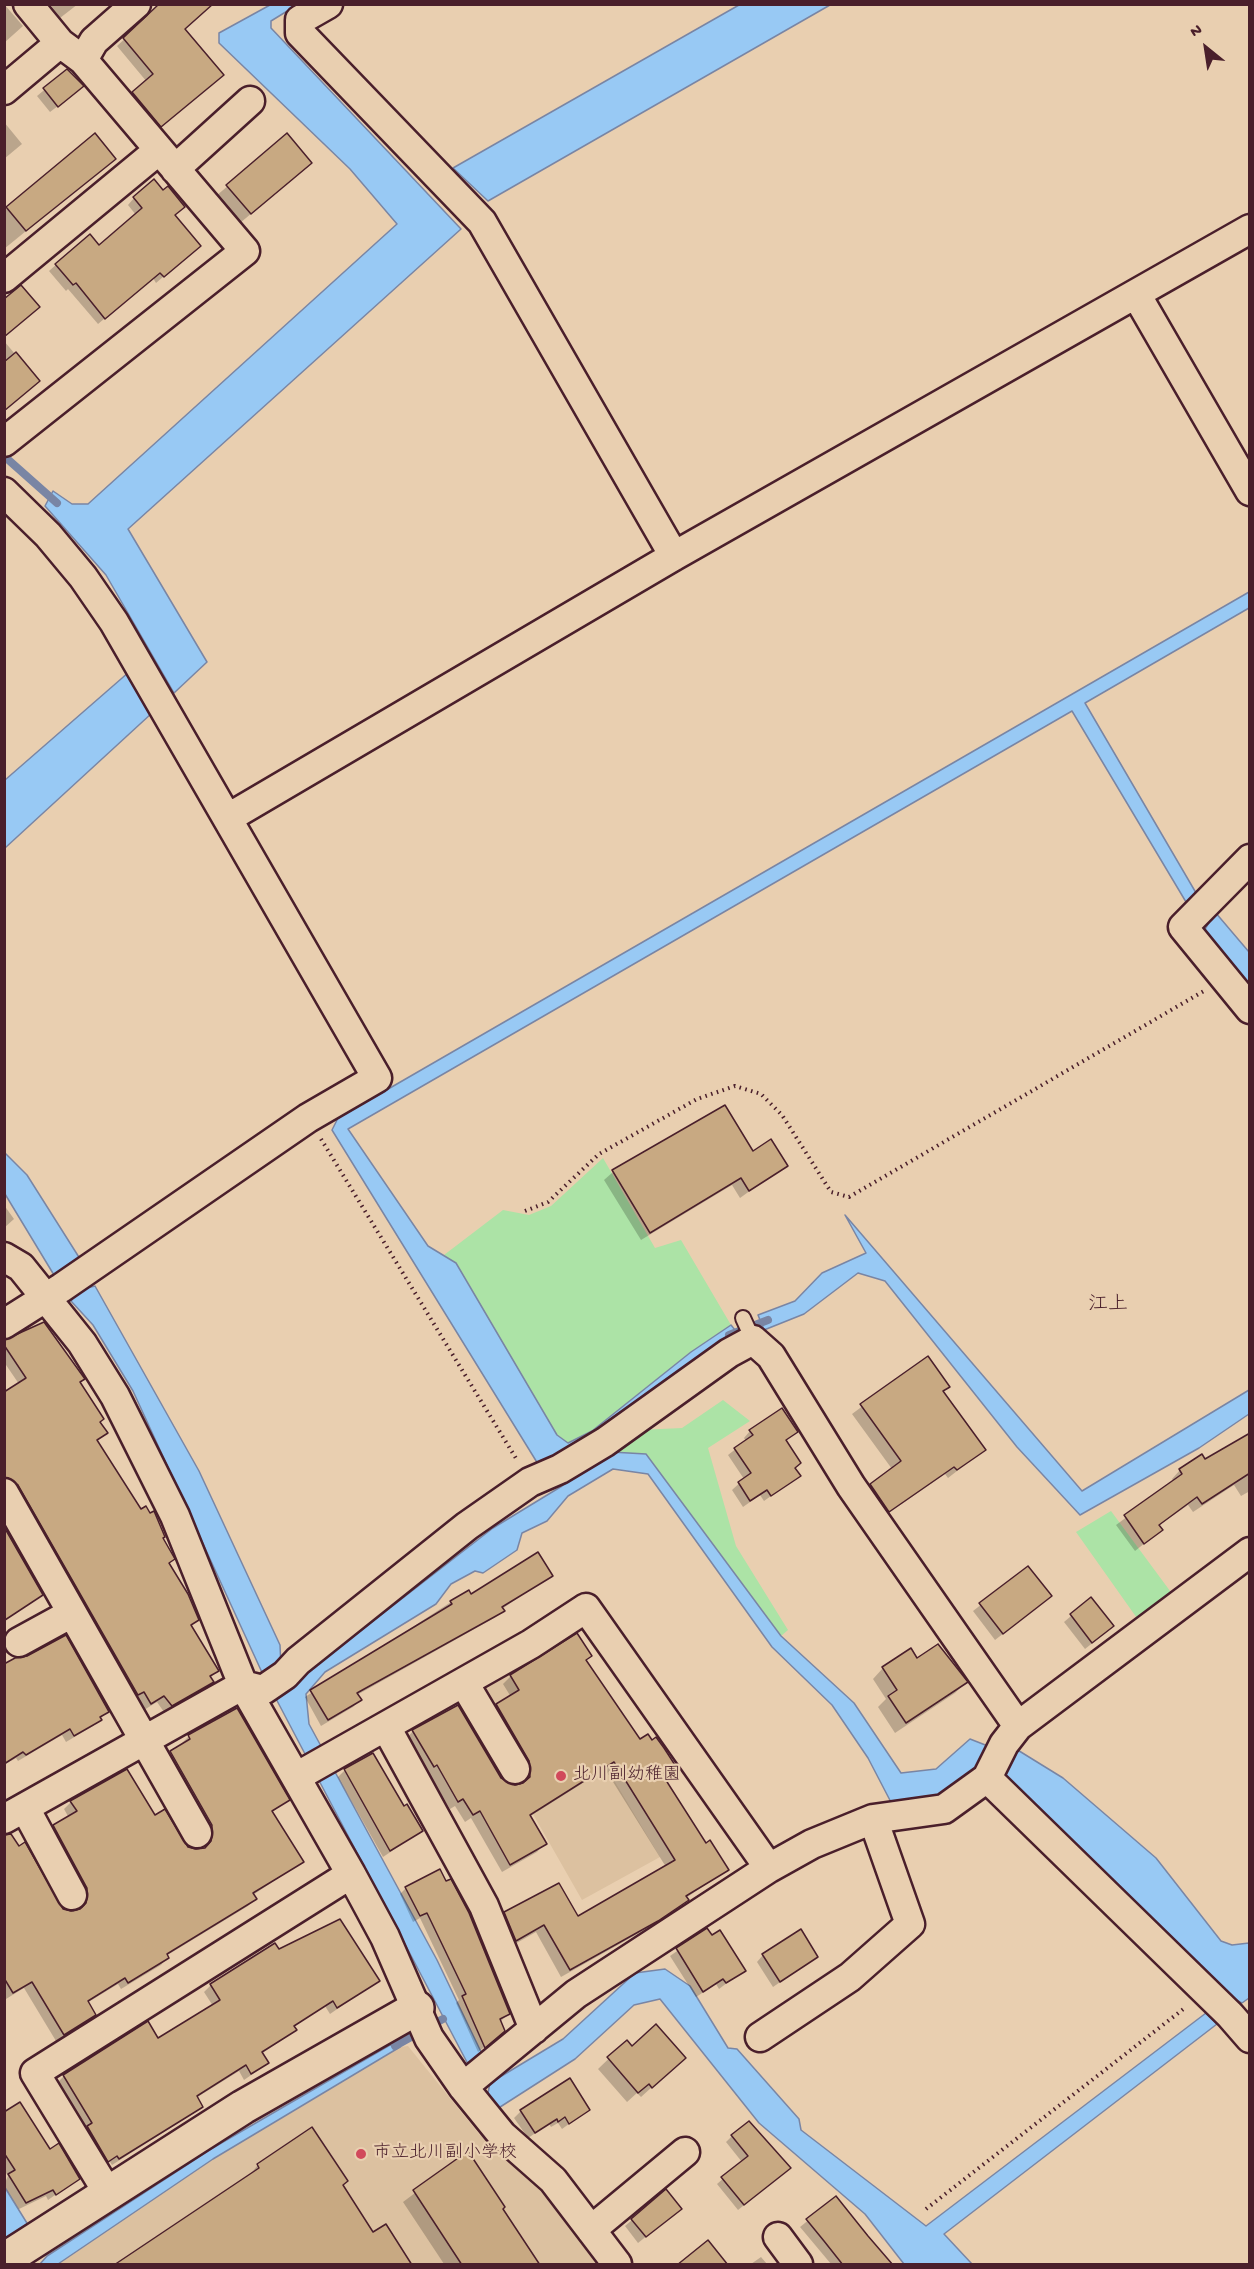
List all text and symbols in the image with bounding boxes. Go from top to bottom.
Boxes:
north arrow [1176,18,1236,78]
text: N [1187,21,1206,43]
district label: 江上 [1088,1294,1128,1318]
place label: 北川副幼稚園 [573,1765,681,1787]
marker: 北川副幼稚園 [554,1769,568,1783]
place label: 市立北川副小学校 [373,2143,517,2165]
marker: 市立北川副小学校 [354,2147,368,2161]

